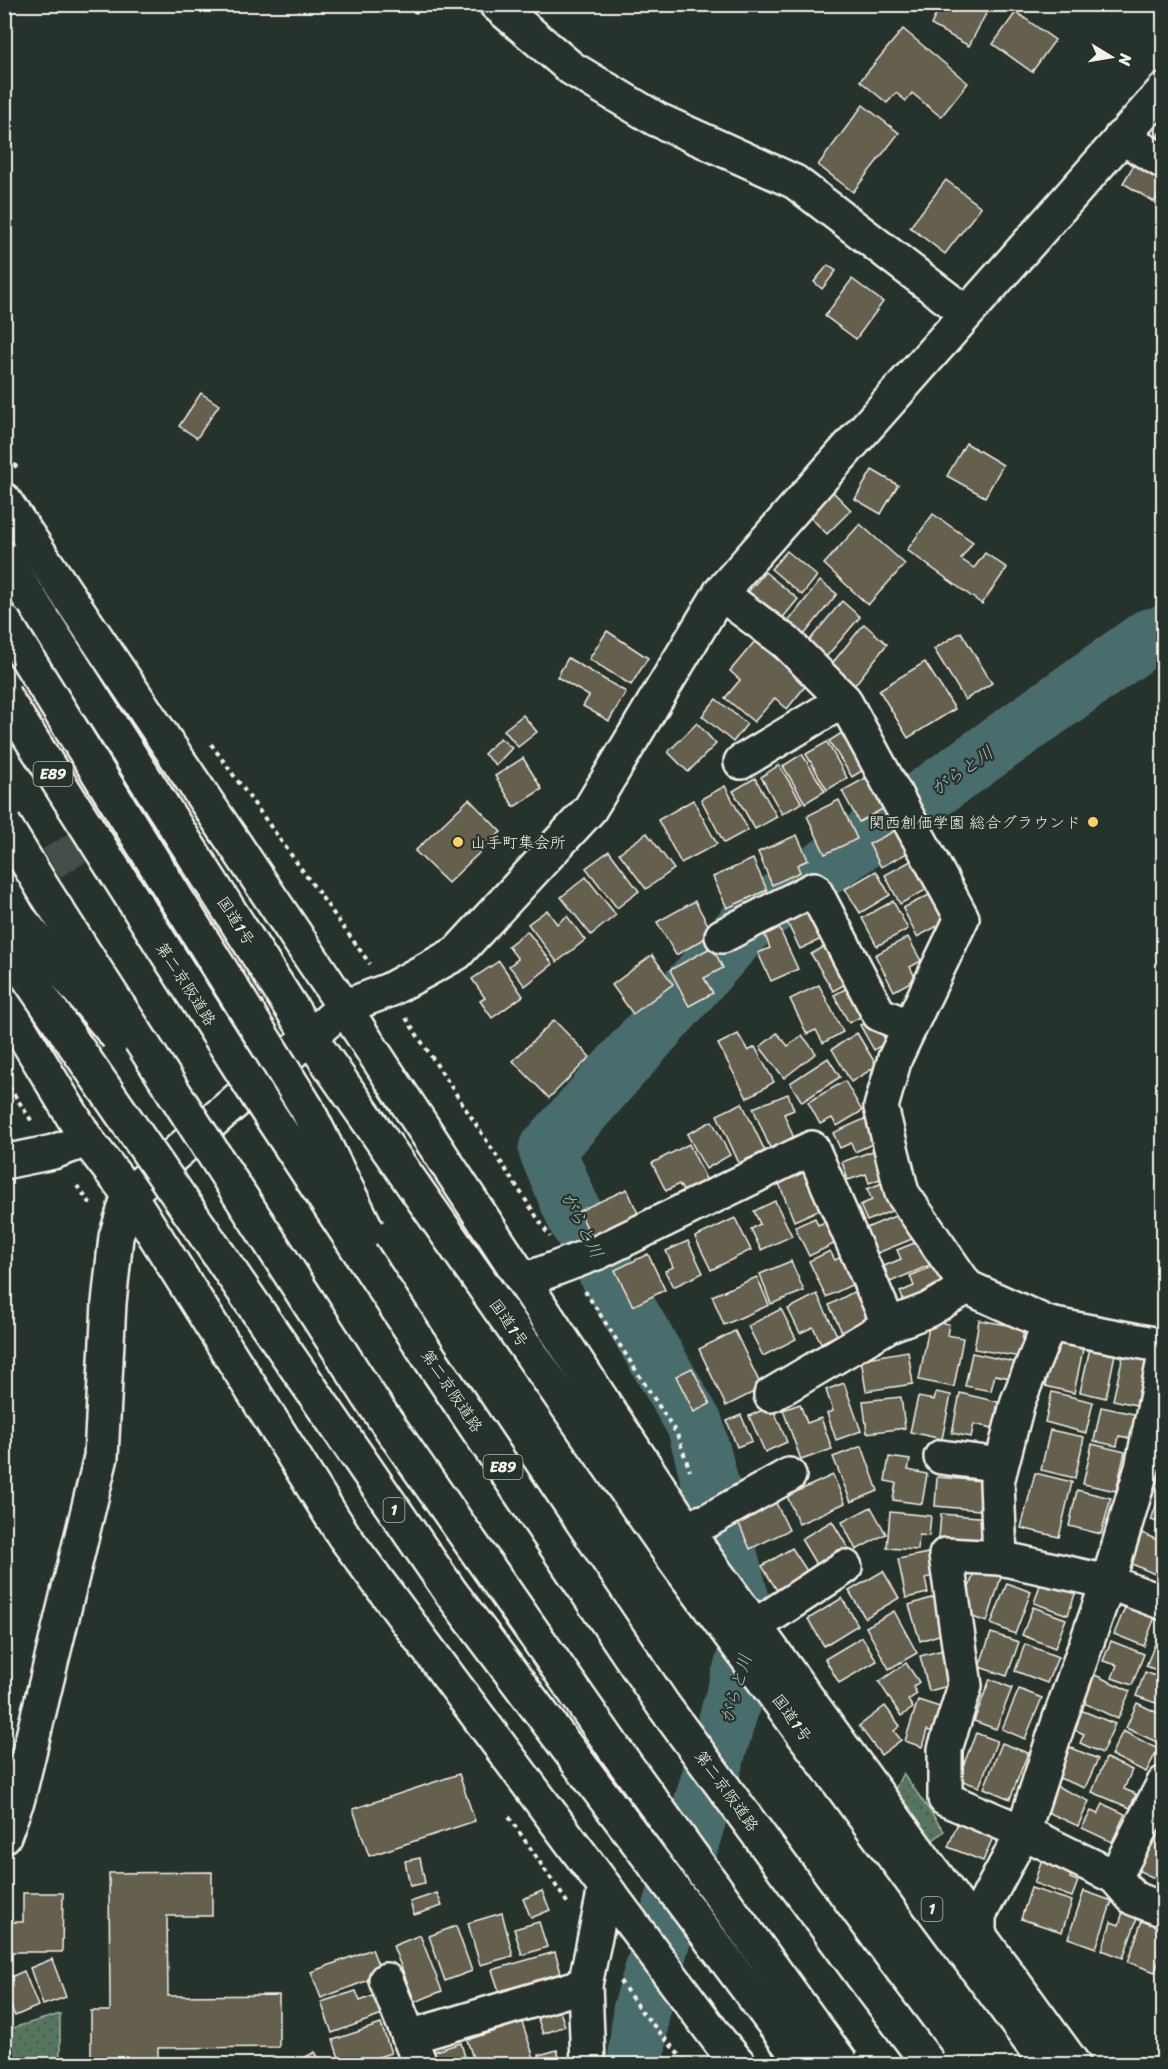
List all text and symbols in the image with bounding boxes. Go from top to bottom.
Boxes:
north arrow [1081,27,1141,87]
text: N [1110,51,1141,69]
water label: がらと川 [923,737,1001,805]
road number: E89 [34,762,72,786]
place label: 関西創価学園 総合グラウンド [869,808,1081,837]
marker: 関西創価学園 総合グラウンド [1086,815,1100,829]
place label: 山手町集会所 [470,828,566,857]
marker: 山手町集会所 [451,835,465,849]
street label: 国道1号 [209,890,263,952]
street label: 第二京阪道路 [148,936,224,1032]
water label: がらと川 [551,1186,613,1264]
street label: 国道1号 [481,1292,537,1354]
street label: 第二京阪道路 [413,1343,491,1439]
road number: E89 [484,1455,522,1479]
road number: 1 [384,1498,404,1522]
water label: がらと川 [711,1650,761,1728]
street label: 国道1号 [764,1687,820,1749]
street label: 第二京阪道路 [687,1744,767,1838]
road number: 1 [922,1897,942,1921]

